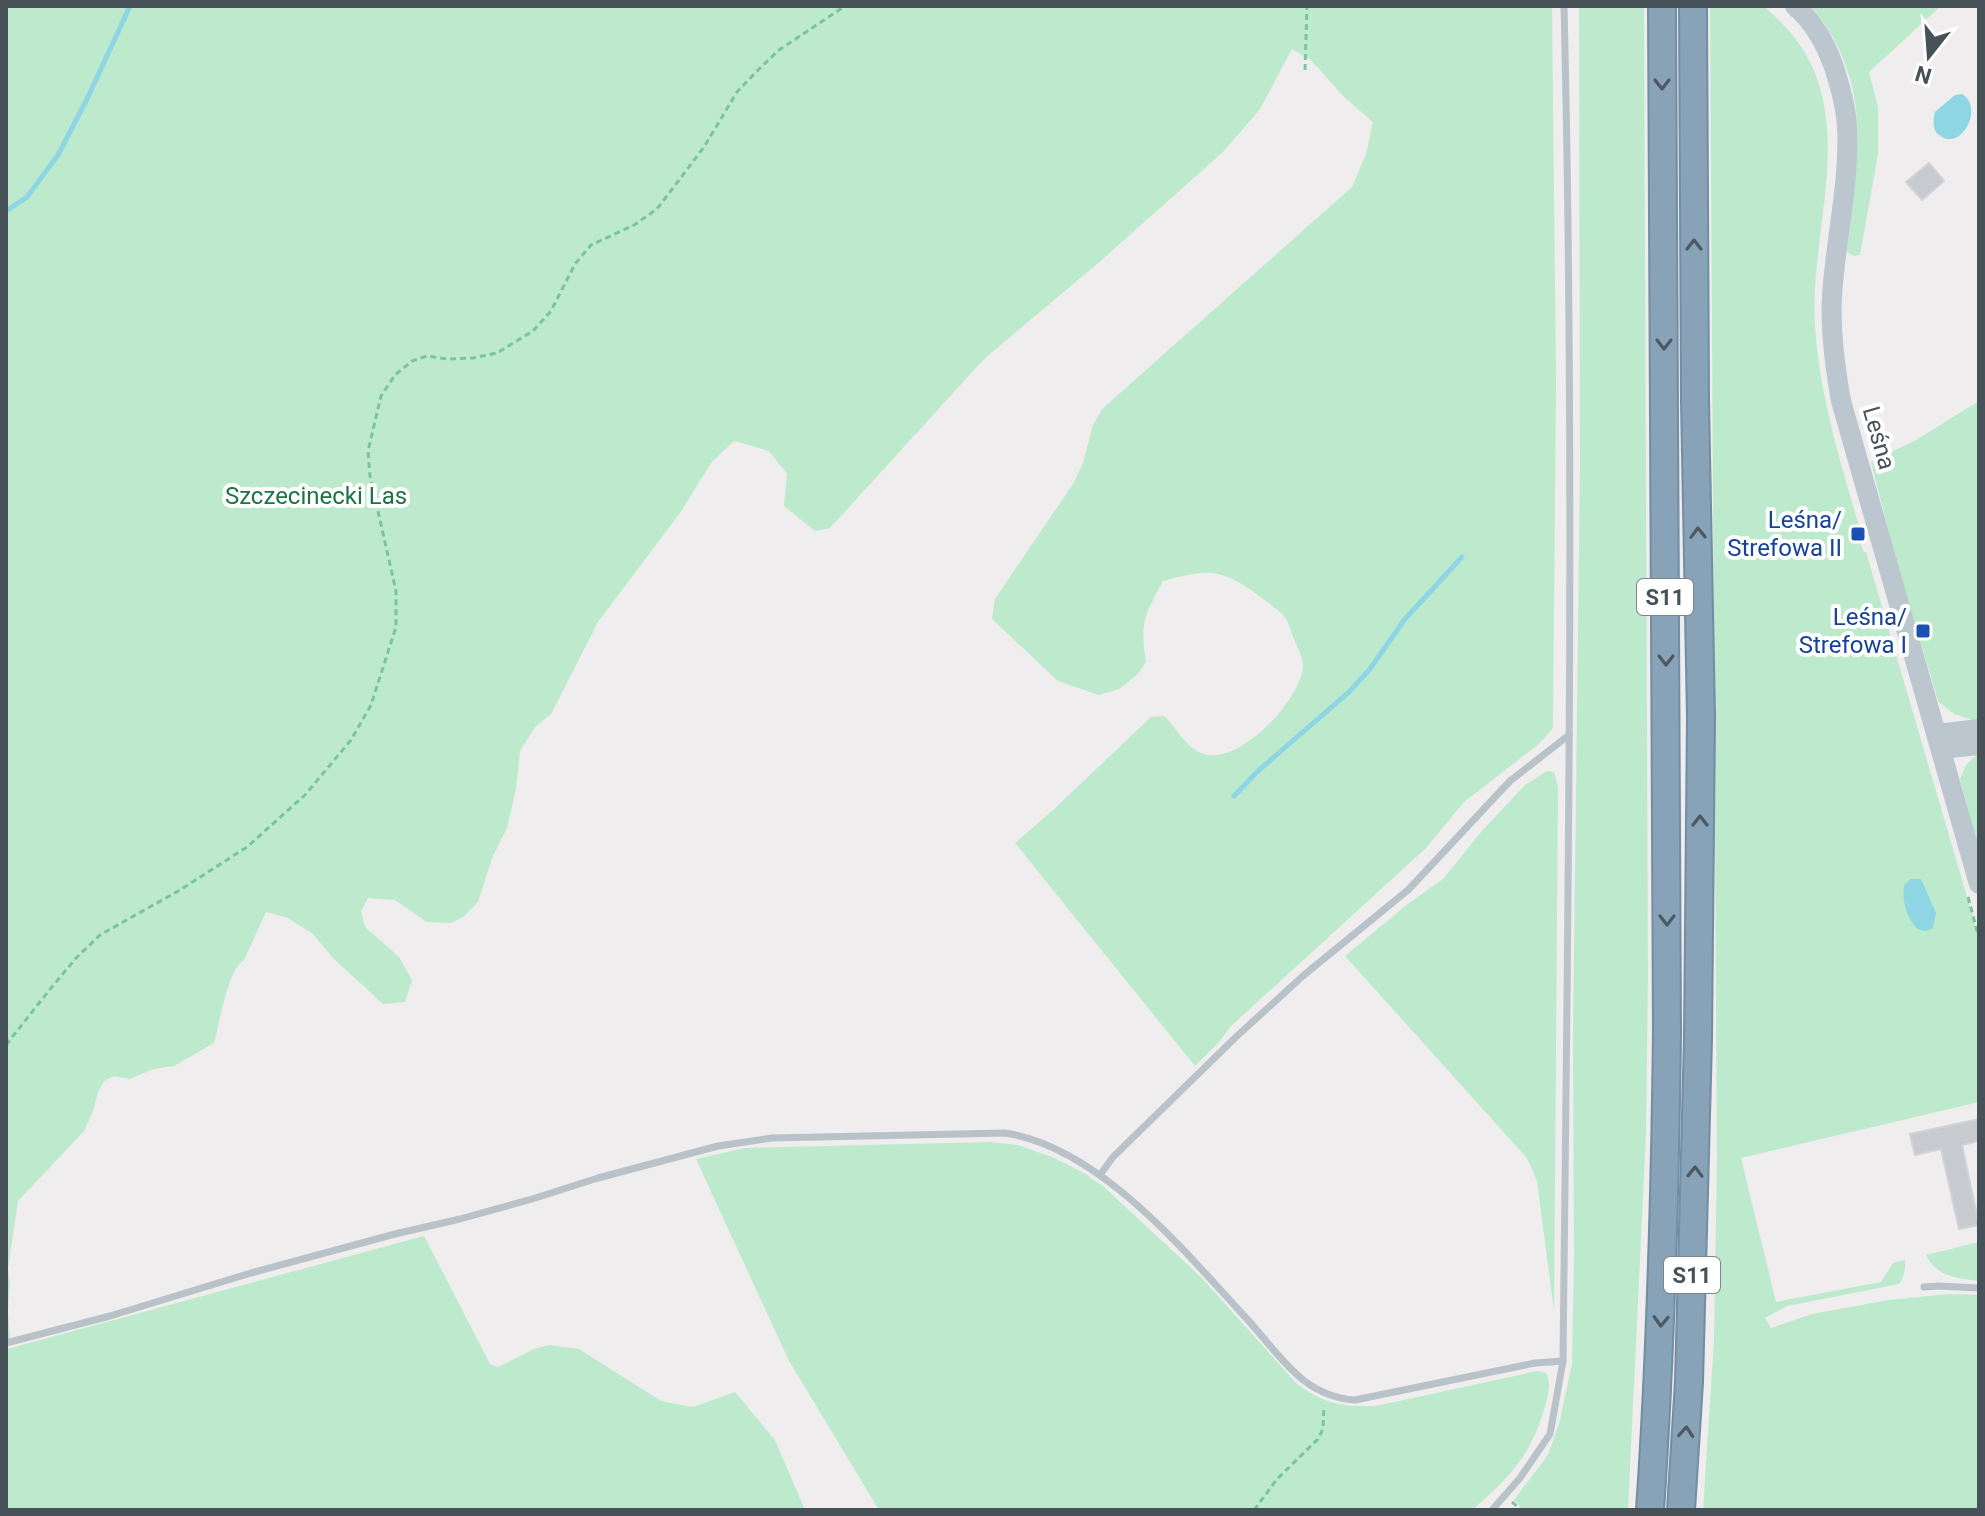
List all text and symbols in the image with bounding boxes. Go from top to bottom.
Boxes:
north arrow [1889,16,1969,96]
text: N [1912,60,1934,89]
one-way arrow [1654,78,1671,91]
one-way arrow [1685,238,1703,251]
one-way arrow [1655,338,1673,351]
street label: Leśna [1857,403,1901,473]
park label: Szczecinecki Las [225,482,407,510]
place label: Leśna/ Strefowa II [1727,506,1842,562]
marker: Leśna/ Strefowa II [1849,525,1867,543]
one-way arrow [1689,526,1706,539]
road number: S11 [1637,579,1693,615]
place label: Leśna/ Strefowa I [1799,603,1907,659]
marker: Leśna/ Strefowa I [1914,622,1932,640]
one-way arrow [1657,654,1675,667]
one-way arrow [1691,814,1709,827]
one-way arrow [1658,914,1676,927]
one-way arrow [1686,1165,1703,1178]
road number: S11 [1664,1257,1720,1293]
one-way arrow [1652,1316,1670,1328]
one-way arrow [1677,1425,1694,1438]

